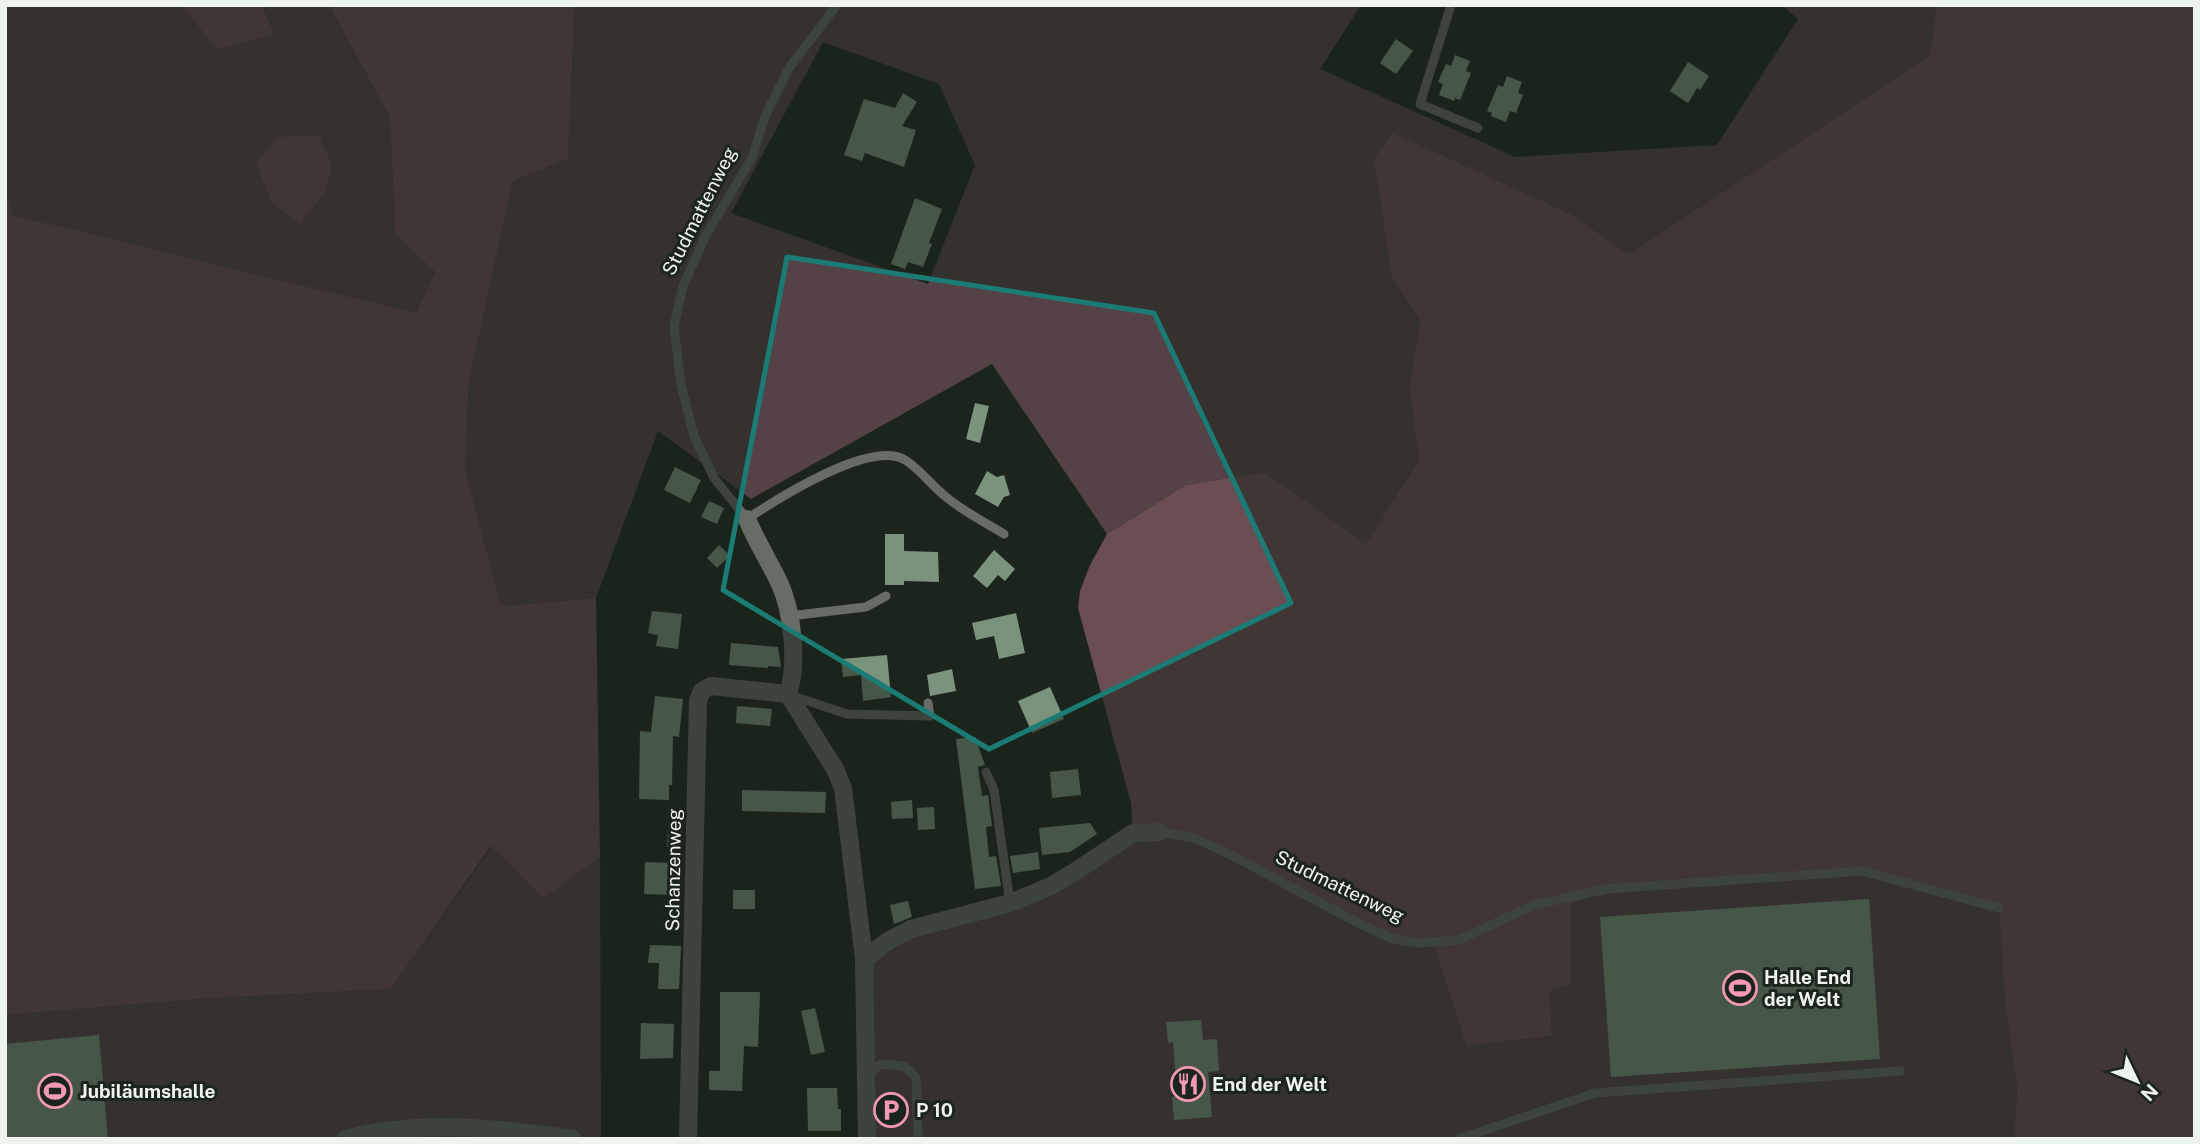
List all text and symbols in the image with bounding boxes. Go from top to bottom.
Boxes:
street label: Studmattenweg [657,143,741,279]
street label: Schanzenweg [661,808,685,932]
street label: Studmattenweg [1272,845,1408,927]
place label: Halle End der Welt [1764,966,1851,1010]
sports icon: Halle End der Welt [1721,969,1759,1007]
north arrow [2102,1046,2172,1116]
restaurant icon: End der Welt [1169,1065,1207,1103]
sports icon: Jubiläumshalle [36,1072,74,1110]
place label: End der Welt [1212,1073,1327,1095]
place label: Jubiläumshalle [80,1080,216,1102]
text: N [2136,1080,2163,1106]
parking icon: P 10 [872,1091,910,1129]
place label: P 10 [916,1099,953,1121]

